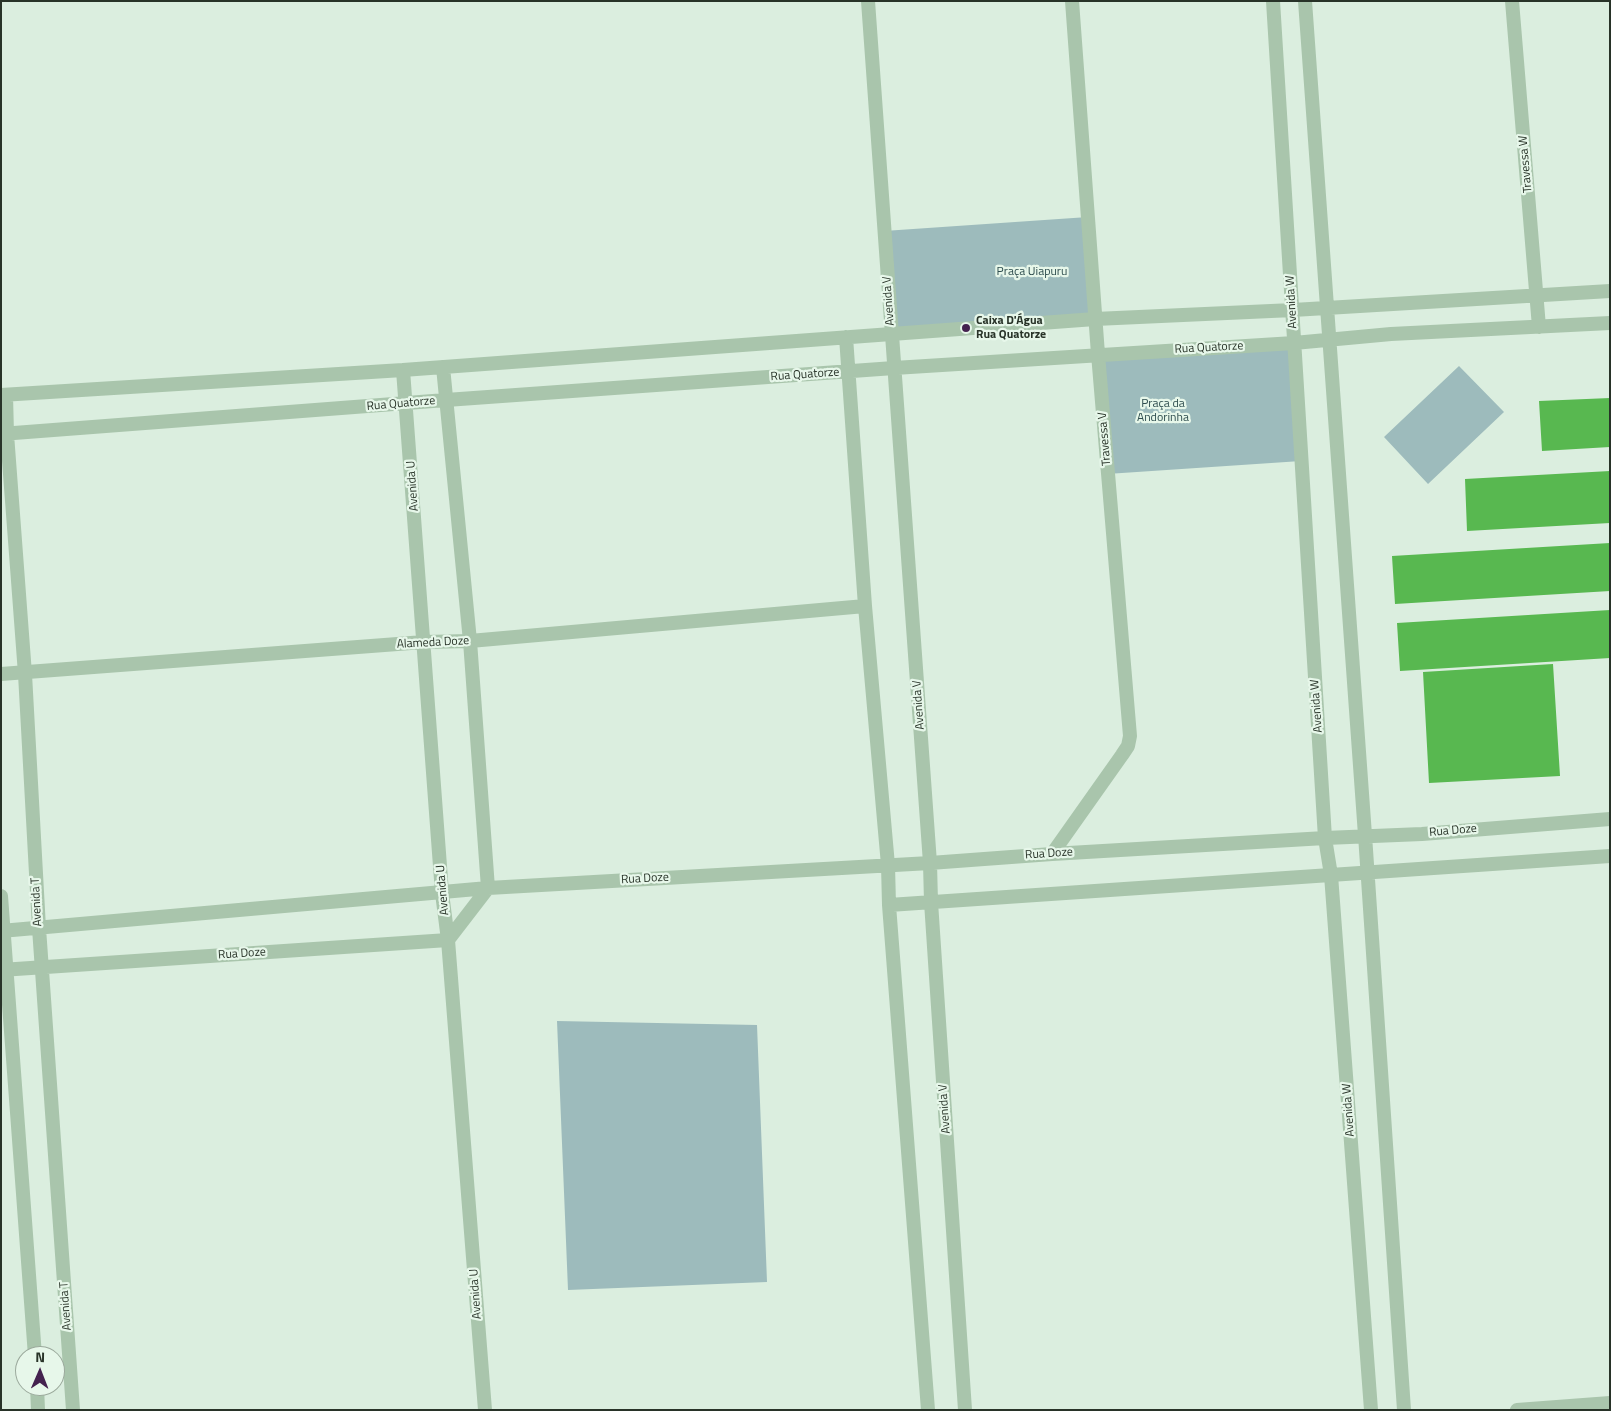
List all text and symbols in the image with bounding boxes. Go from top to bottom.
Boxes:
street label: Travessa W [1516,135,1536,193]
park label: Praça Uiapuru [997,265,1067,279]
street label: Avenida W [1283,275,1301,329]
street label: Avenida V [880,276,898,326]
place label: Caixa D'Água Rua Quatorze [976,314,1046,342]
marker: Caixa D'Água Rua Quatorze [960,322,972,334]
street label: Rua Quatorze [1174,339,1244,357]
street label: Rua Quatorze [770,365,840,385]
street label: Rua Quatorze [366,394,436,414]
park label: Praça da Andorinha [1137,397,1189,425]
street label: Travessa V [1095,412,1115,466]
street label: Avenida U [404,460,422,512]
street label: Alameda Doze [396,634,470,652]
street label: Avenida W [1308,679,1326,733]
street label: Avenida V [910,680,928,730]
street label: Rua Doze [1429,822,1477,840]
street label: Rua Doze [1025,845,1073,863]
street label: Avenida U [434,864,452,916]
street label: Rua Doze [621,871,669,887]
street label: Avenida T [29,877,45,927]
street label: Rua Doze [218,945,266,963]
street label: Avenida W [1340,1083,1358,1137]
street label: Avenida V [936,1084,954,1134]
street label: Avenida U [467,1268,485,1320]
street label: Avenida T [57,1281,75,1331]
north arrow [15,1346,65,1396]
text: N [35,1346,45,1367]

